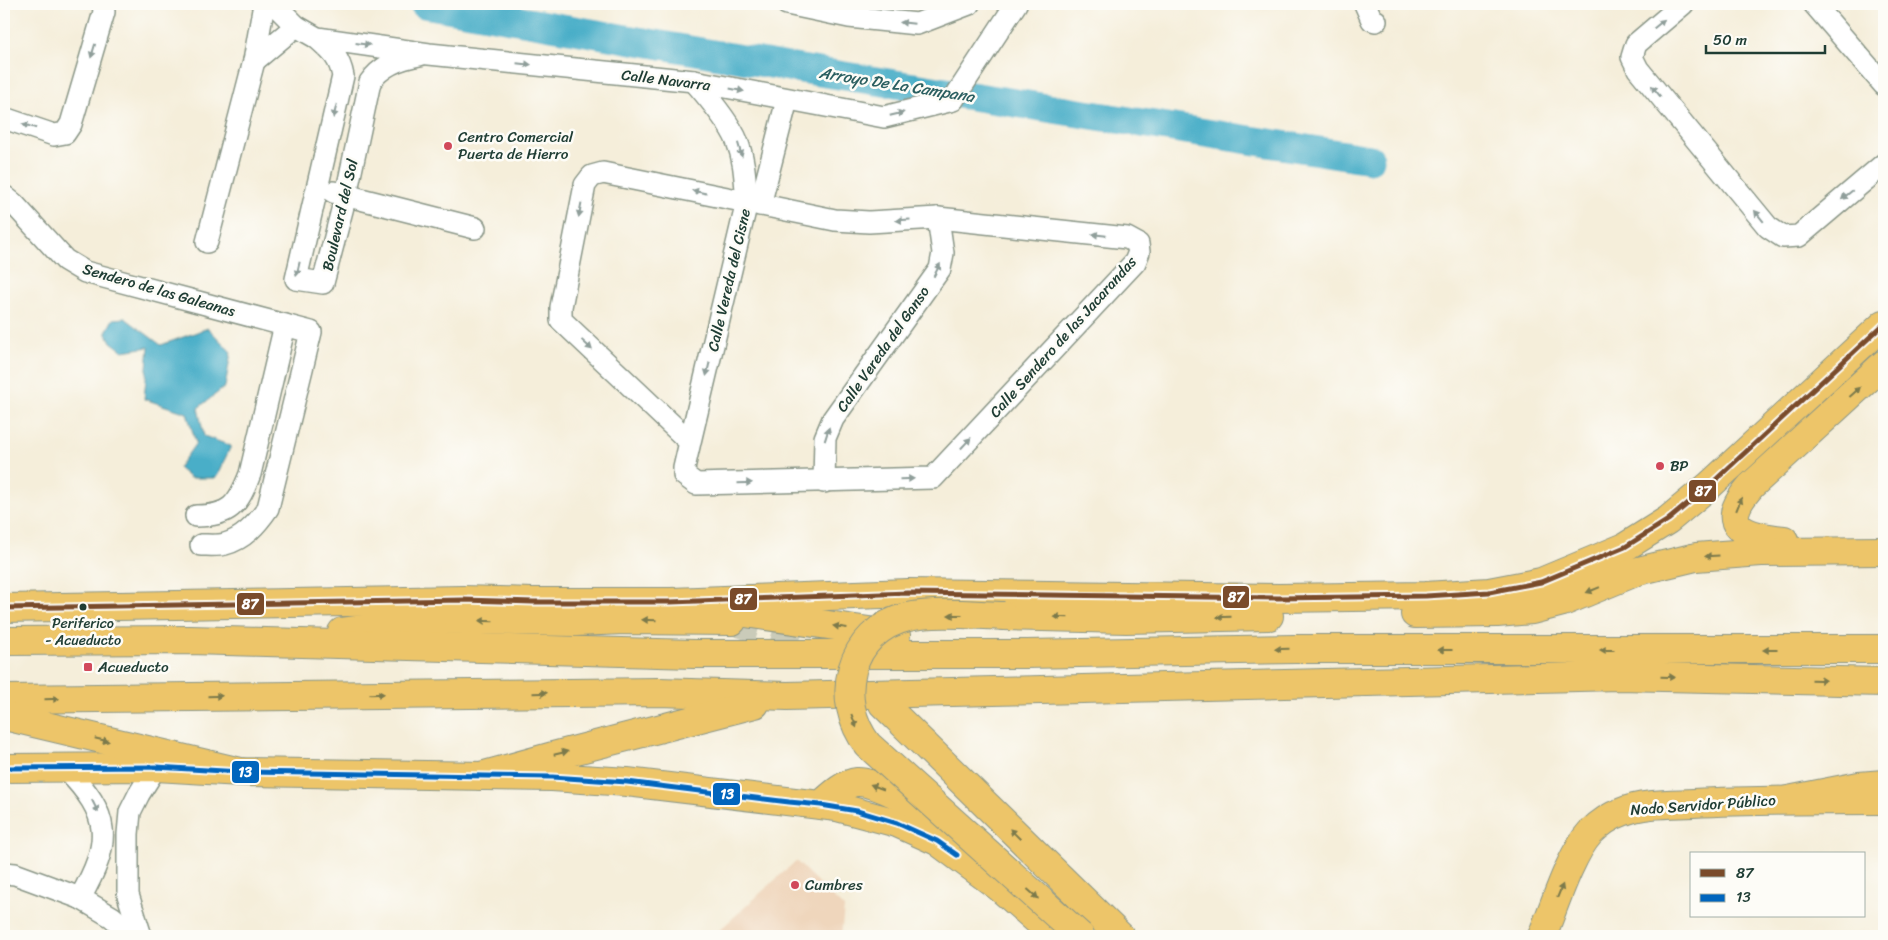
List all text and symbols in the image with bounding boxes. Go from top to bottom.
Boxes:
one-way arrow [1653,18,1666,29]
one-way arrow [899,19,915,27]
scale bar [1706,22,1824,54]
text: 50 m [1713,27,1748,53]
one-way arrow [355,40,371,48]
one-way arrow [88,43,96,58]
water label: Arroyo De La Campana [816,58,978,111]
one-way arrow [516,60,532,68]
street label: Calle Navarra [620,62,712,98]
one-way arrow [1650,84,1661,97]
one-way arrow [729,86,745,94]
one-way arrow [331,104,339,119]
one-way arrow [889,110,904,118]
one-way arrow [21,122,36,130]
place label: Centro Comercial Puerta de Hierro [458,124,574,167]
marker: Centro Comercial Puerta de Hierro [442,140,454,152]
one-way arrow [736,143,744,158]
street label: Boulevard del Sol [315,156,366,273]
one-way arrow [691,188,707,196]
one-way arrow [1841,190,1854,201]
one-way arrow [576,203,584,218]
street label: Calle Vereda del Cisne [700,206,758,354]
one-way arrow [1753,210,1764,223]
one-way arrow [895,216,911,224]
one-way arrow [1091,231,1107,239]
street label: Calle Sendero de las Jacarandas [983,250,1143,424]
street label: Sendero de las Galeanas [80,256,239,324]
one-way arrow [294,262,302,277]
one-way arrow [933,263,941,278]
street label: Calle Vereda del Ganso [830,280,937,418]
one-way arrow [580,339,592,351]
one-way arrow [704,361,712,376]
one-way arrow [1848,386,1860,398]
one-way arrow [824,426,832,441]
one-way arrow [960,437,972,449]
place label: BP [1670,453,1688,479]
marker: BP [1654,460,1666,472]
one-way arrow [900,475,916,483]
one-way arrow [737,479,753,487]
line badge: 87 [1688,479,1717,503]
text: 87 [1694,479,1712,504]
one-way arrow [1735,496,1743,511]
one-way arrow [1704,552,1720,560]
line badge: 87 [1222,585,1250,609]
text: 87 [1227,585,1245,610]
one-way arrow [1585,586,1600,594]
line badge: 87 [729,587,758,611]
text: 87 [734,587,752,612]
line badge: 87 [236,592,265,616]
text: 87 [241,592,259,617]
marker: Periferico - Acueducto [78,602,88,612]
place label: Periferico - Acueducto [45,611,121,653]
one-way arrow [947,611,963,619]
one-way arrow [1053,613,1069,621]
one-way arrow [1215,613,1231,621]
one-way arrow [478,616,494,624]
one-way arrow [640,616,656,624]
one-way arrow [831,622,847,630]
one-way arrow [1274,646,1290,654]
one-way arrow [1437,646,1453,654]
one-way arrow [1599,646,1615,654]
one-way arrow [1762,646,1778,654]
place label: Acueducto [97,654,169,680]
marker: Acueducto [82,661,94,673]
one-way arrow [1660,673,1676,681]
one-way arrow [1811,676,1827,684]
one-way arrow [532,689,548,697]
one-way arrow [370,690,386,698]
one-way arrow [207,692,223,700]
one-way arrow [45,695,61,703]
one-way arrow [851,714,858,729]
one-way arrow [95,736,110,744]
one-way arrow [554,749,569,757]
line badge: 13 [231,760,260,784]
text: 13 [238,760,252,785]
line badge: 13 [712,782,741,806]
text: 13 [720,782,734,807]
one-way arrow [870,783,885,790]
street label: Nodo Servidor Público [1629,787,1777,823]
one-way arrow [91,799,99,813]
one-way arrow [1009,828,1021,840]
legend [1690,852,1866,918]
text: 87 [1736,860,1755,886]
place label: Cumbres [805,872,863,898]
marker: Cumbres [789,879,801,891]
one-way arrow [1557,884,1565,898]
text: 13 [1736,884,1751,910]
one-way arrow [1027,888,1040,899]

